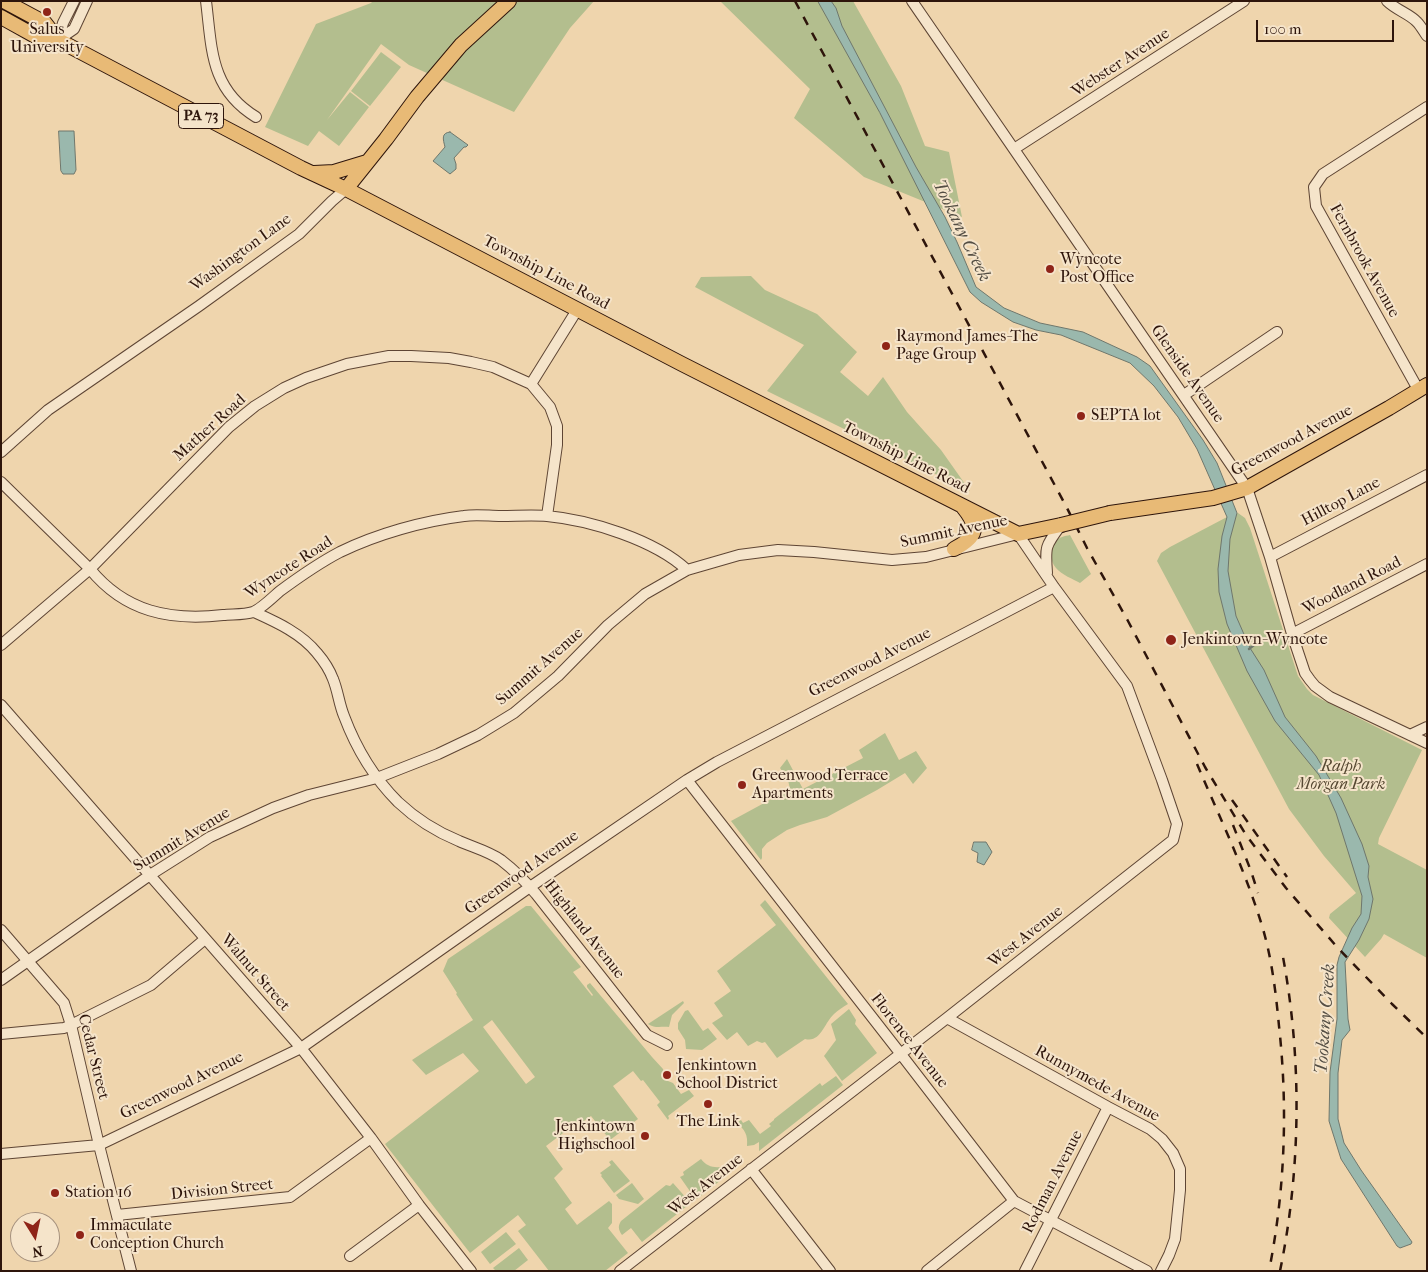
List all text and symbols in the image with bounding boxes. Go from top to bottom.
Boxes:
marker: Salus University [41,6,53,18]
scale bar [1258,10,1396,42]
place label: Salus University [10,20,84,58]
text: 100 m [1264,20,1302,38]
street label: Webster Avenue [1069,24,1173,102]
road number: PA 73 [178,104,224,128]
water label: Tookany Creek [927,177,995,285]
street label: Fernbrook Avenue [1325,201,1403,321]
street label: Washington Lane [187,210,295,296]
street label: Township Line Road [479,232,613,314]
place label: Wyncote Post Office [1060,250,1134,288]
marker: Wyncote Post Office [1044,263,1056,275]
street label: Glenside Avenue [1146,321,1228,427]
place label: Raymond James-The Page Group [896,327,1038,365]
marker: Raymond James-The Page Group [880,340,892,352]
street label: Mather Road [170,391,250,465]
street label: Greenwood Avenue [1228,401,1356,481]
place label: SEPTA lot [1091,406,1161,426]
marker: SEPTA lot [1075,410,1087,422]
street label: Township Line Road [839,418,973,498]
street label: Hilltop Lane [1298,473,1384,531]
street label: Summit Avenue [899,511,1009,553]
street label: Wyncote Road [242,533,336,603]
street label: Woodland Road [1299,553,1405,619]
street label: Summit Avenue [492,624,588,710]
street label: Greenwood Avenue [806,624,934,702]
place label: Jenkintown-Wyncote [1182,630,1328,650]
marker: Jenkintown-Wyncote [1164,633,1178,647]
park label: Ralph Morgan Park [1297,757,1385,795]
place label: Greenwood Terrace Apartments [752,766,888,804]
marker: Greenwood Terrace Apartments [736,779,748,791]
street label: Summit Avenue [130,804,234,876]
street label: Greenwood Avenue [461,827,583,919]
street label: Highland Avenue [540,877,628,983]
street label: West Avenue [985,902,1067,972]
street label: Walnut Street [216,931,294,1015]
water label: Tookany Creek [1311,963,1341,1075]
street label: Florence Avenue [866,990,952,1092]
street label: Cedar Street [73,1012,113,1102]
street label: Runnymede Avenue [1031,1042,1163,1126]
street label: Greenwood Avenue [117,1048,247,1124]
place label: Jenkintown School District [677,1056,778,1094]
marker: Jenkintown School District [661,1069,673,1081]
marker: The Link [702,1098,714,1110]
place label: The Link [676,1112,740,1132]
place label: Jenkintown Highschool [555,1117,635,1155]
street label: Rodman Avenue [1019,1127,1087,1237]
marker: Jenkintown Highschool [639,1130,651,1142]
street label: West Avenue [665,1150,747,1220]
street label: Division Street [170,1175,274,1205]
place label: Station 16 [65,1183,132,1203]
marker: Station 16 [49,1187,61,1199]
north arrow [10,1212,60,1262]
place label: Immaculate Conception Church [90,1216,224,1254]
marker: Immaculate Conception Church [74,1229,86,1241]
text: N [31,1242,44,1261]

